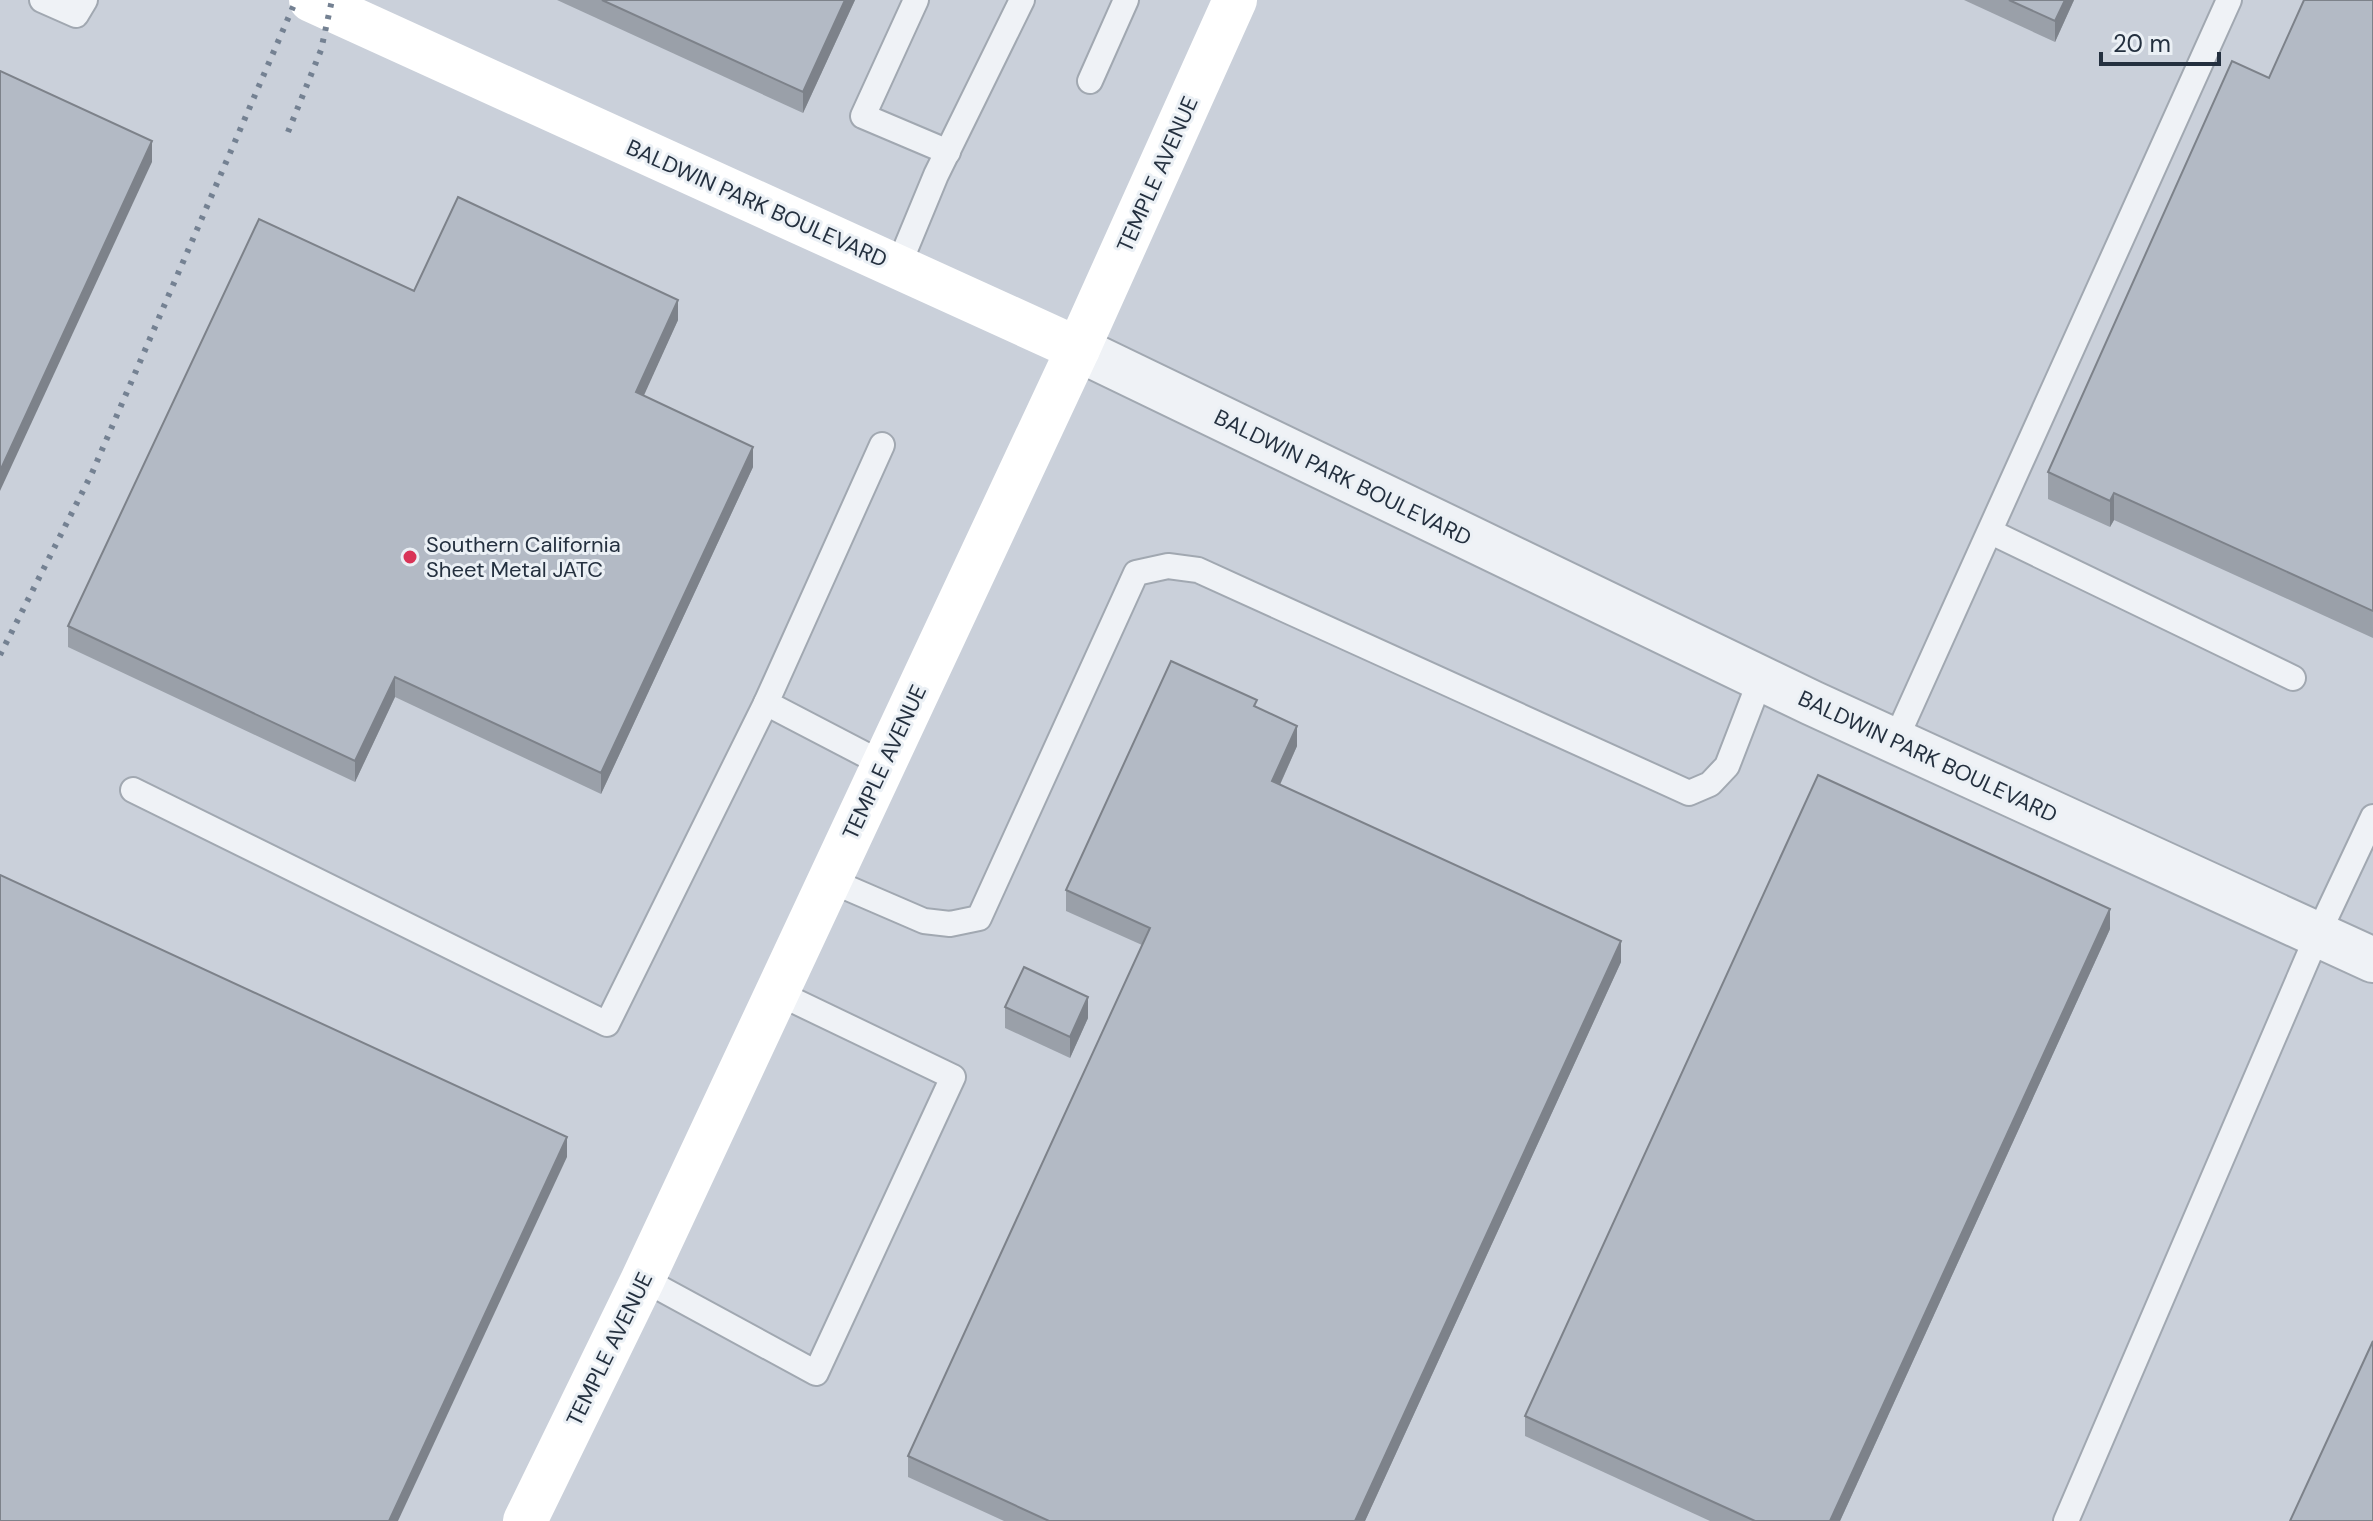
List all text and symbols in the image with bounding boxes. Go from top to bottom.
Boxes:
scale bar [2101,16,2219,66]
text: 20 m [2113,28,2171,59]
street label: TEMPLE AVENUE [1110,92,1205,257]
street label: BALDWIN PARK BOULEVARD [622,133,892,274]
street label: BALDWIN PARK BOULEVARD [1209,402,1476,552]
place label: Southern California Sheet Metal JATC [426,530,621,584]
marker: Southern California Sheet Metal JATC [401,548,419,566]
street label: TEMPLE AVENUE [836,680,933,844]
street label: BALDWIN PARK BOULEVARD [1794,684,2062,829]
street label: TEMPLE AVENUE [560,1268,659,1431]

